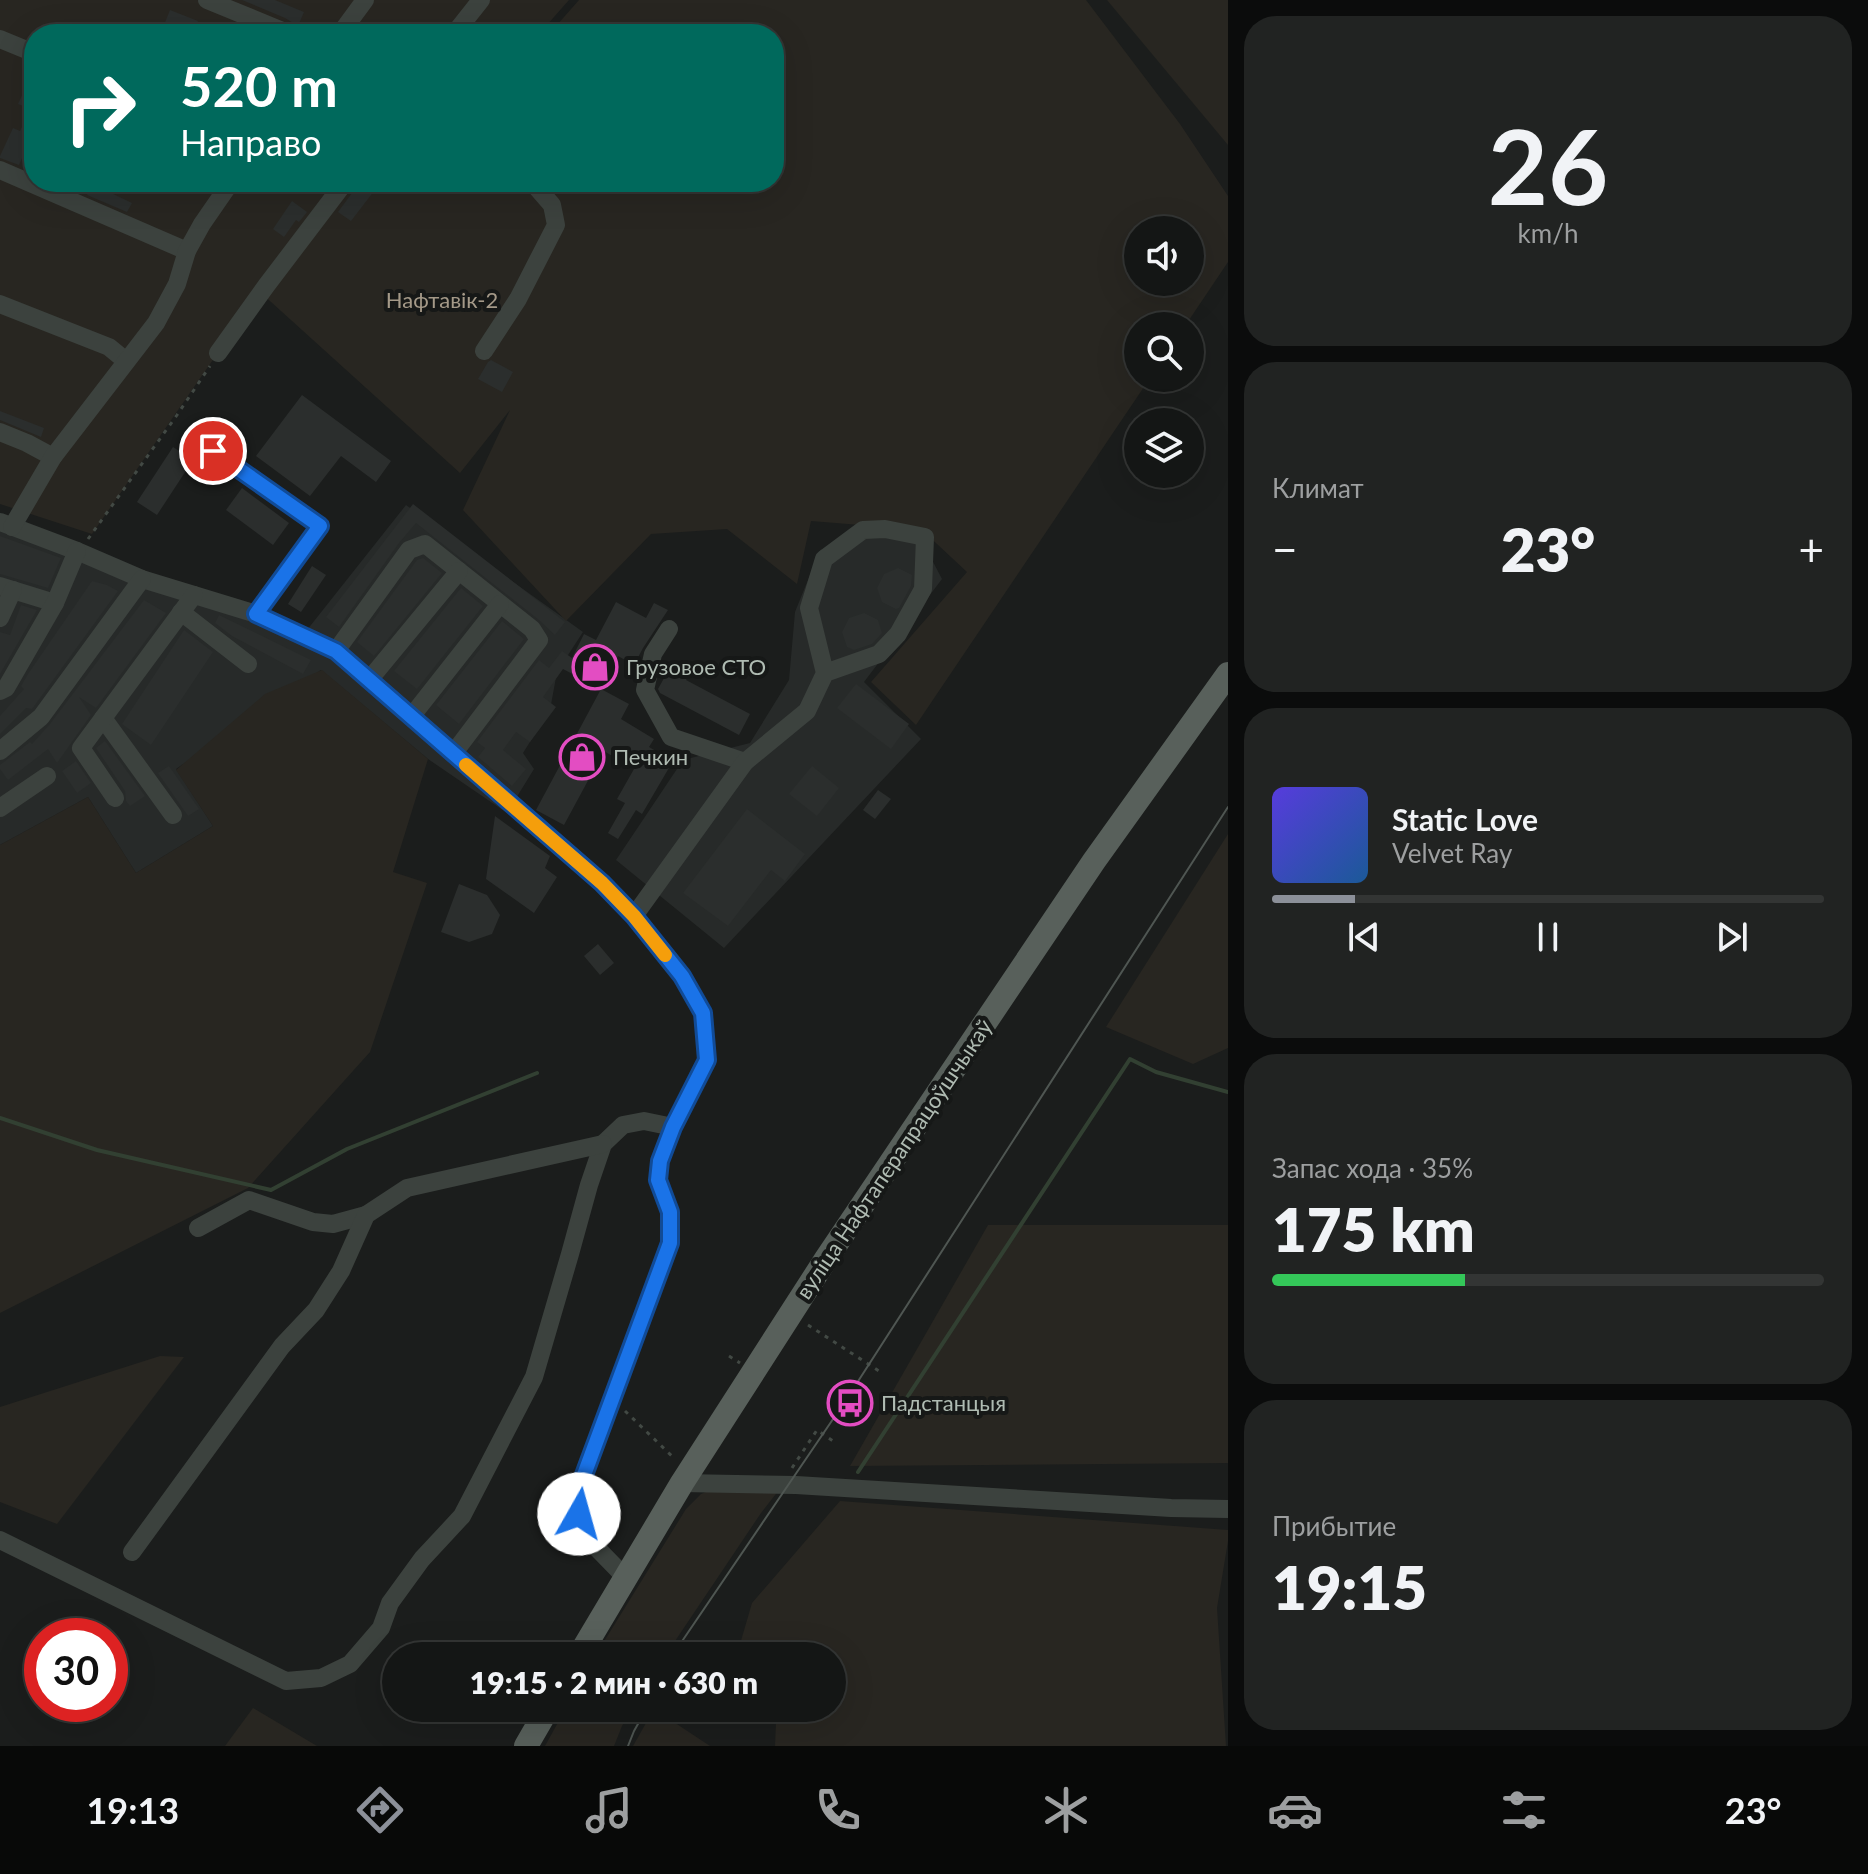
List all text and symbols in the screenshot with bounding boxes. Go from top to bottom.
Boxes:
text: 520 m [180,52,338,119]
icon: right [48,56,152,160]
text: 26 [1488,102,1608,227]
text: Направо [180,120,321,164]
map controls [1124,216,1204,488]
button: sound [1124,216,1204,296]
text: km/h [1518,217,1578,249]
park label: Нафтавік-2 [386,286,498,313]
button: search [1124,312,1204,392]
button: layers [1124,408,1204,488]
pin [179,417,247,485]
icon: arrive [191,429,235,473]
text: Климат [1272,472,1364,504]
text: 23° [1501,513,1595,585]
text: − [1272,523,1298,575]
text: + [1798,523,1824,575]
shop icon: Грузовое СТО [571,643,619,691]
place label: Грузовое СТО [626,653,766,680]
shop icon: Печкин [558,733,606,781]
place label: Печкин [613,743,688,770]
text: Static Love [1392,801,1538,837]
text: Velvet Ray [1392,837,1512,869]
icon: previous [1342,915,1386,959]
icon: pause [1526,915,1570,959]
icon: next [1710,915,1754,959]
street label: вуліца Нафтаперапрацоўшчыкаў [790,1013,998,1304]
text: Запас хода · 35% [1272,1152,1473,1184]
text: 175 km [1272,1193,1475,1265]
bus stop icon: Падстанцыя [826,1379,874,1427]
place label: Падстанцыя [881,1389,1006,1416]
position arrow [537,1472,621,1556]
text: Прибытие [1272,1510,1396,1542]
text: 19:15 [1272,1551,1427,1623]
speed limit sign: 30 [24,1618,128,1722]
text: 19:15 · 2 мин · 630 m [470,1664,758,1700]
icon: directions [352,1782,408,1838]
icon: music [581,1782,637,1838]
icon: phone [810,1782,866,1838]
icon: climate [1038,1782,1094,1838]
icon: car [1267,1782,1323,1838]
icon: filters [1496,1782,1552,1838]
text: 19:13 [86,1788,179,1832]
text: 23° [1725,1788,1781,1832]

